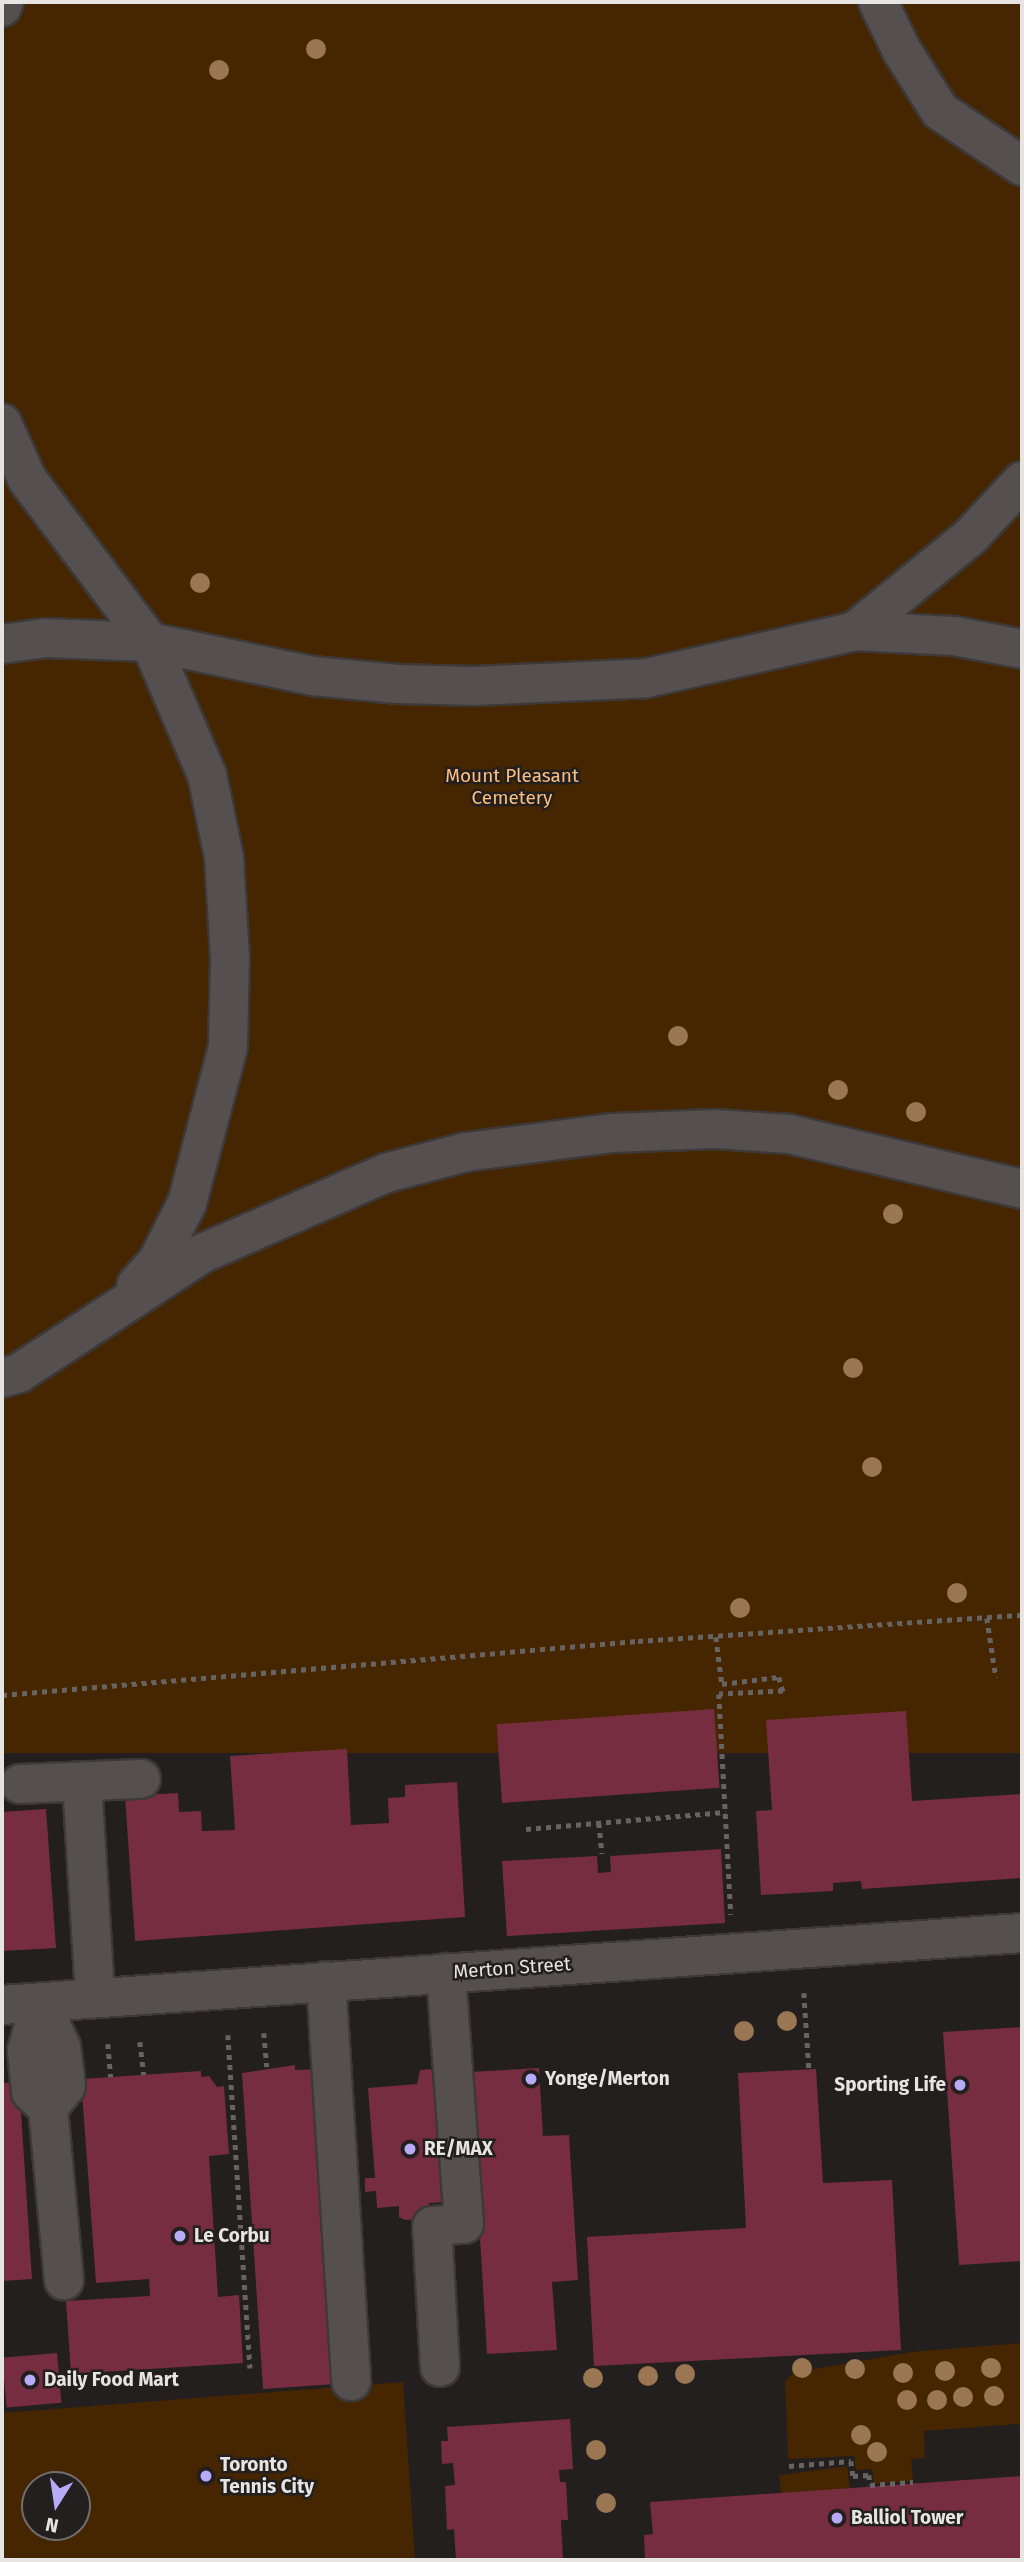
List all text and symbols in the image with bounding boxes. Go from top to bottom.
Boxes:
park label: Mount Pleasant Cemetery [445,765,579,809]
street label: Merton Street [452,1953,572,1983]
place label: Yonge/Merton [545,2068,670,2090]
marker: Yonge/Merton [523,2071,539,2087]
place label: Sporting Life [834,2074,946,2096]
marker: Sporting Life [952,2077,968,2093]
place label: RE/MAX [424,2138,493,2160]
marker: RE/MAX [402,2141,418,2157]
place label: Le Corbu [194,2225,270,2247]
marker: Le Corbu [172,2228,188,2244]
place label: Daily Food Mart [44,2369,179,2391]
marker: Daily Food Mart [22,2372,38,2388]
place label: Toronto Tennis City [220,2454,314,2498]
marker: Toronto Tennis City [198,2468,214,2484]
north arrow [21,2471,91,2541]
place label: Balliol Tower [851,2507,963,2529]
marker: Balliol Tower [829,2510,845,2526]
text: N [43,2513,61,2538]

